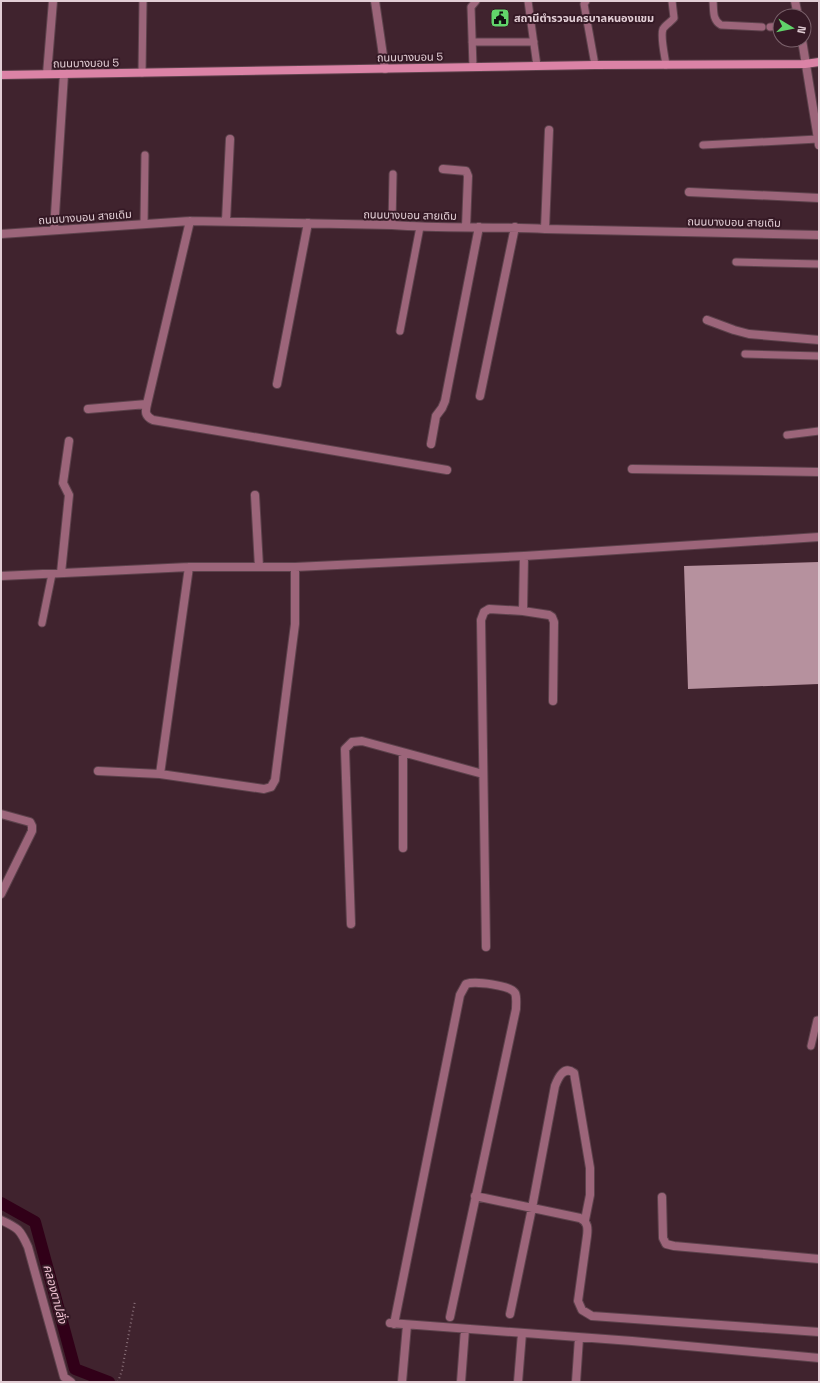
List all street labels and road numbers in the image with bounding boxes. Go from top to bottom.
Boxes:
street label: ถนนบางบอน 5 [377,49,444,65]
street label: ถนนบางบอน 5 [53,55,120,71]
street label: ถนนบางบอน สายเดิม [38,207,132,227]
street label: ถนนบางบอน สายเดิม [363,207,457,223]
street label: ถนนบางบอน สายเดิม [687,214,781,230]

